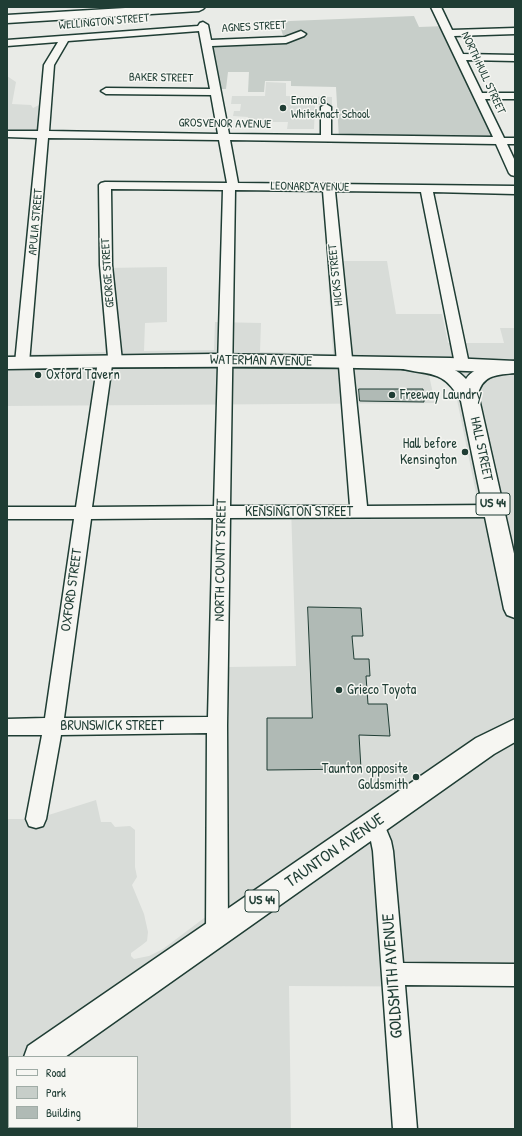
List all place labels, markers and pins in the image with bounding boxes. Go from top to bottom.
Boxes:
place label: Emma G Whiteknact School [291,94,370,122]
marker: Emma G Whiteknact School [278,103,288,113]
place label: Oxford Tavern [46,367,120,383]
marker: Oxford Tavern [33,370,43,380]
place label: Freeway Laundry [400,387,482,403]
marker: Freeway Laundry [387,390,397,400]
place label: Hall before Kensington [400,436,457,468]
marker: Hall before Kensington [460,447,470,457]
place label: Grieco Toyota [347,682,416,698]
marker: Grieco Toyota [334,685,344,695]
place label: Taunton opposite Goldsmith [322,761,408,794]
marker: Taunton opposite Goldsmith [411,772,421,782]

